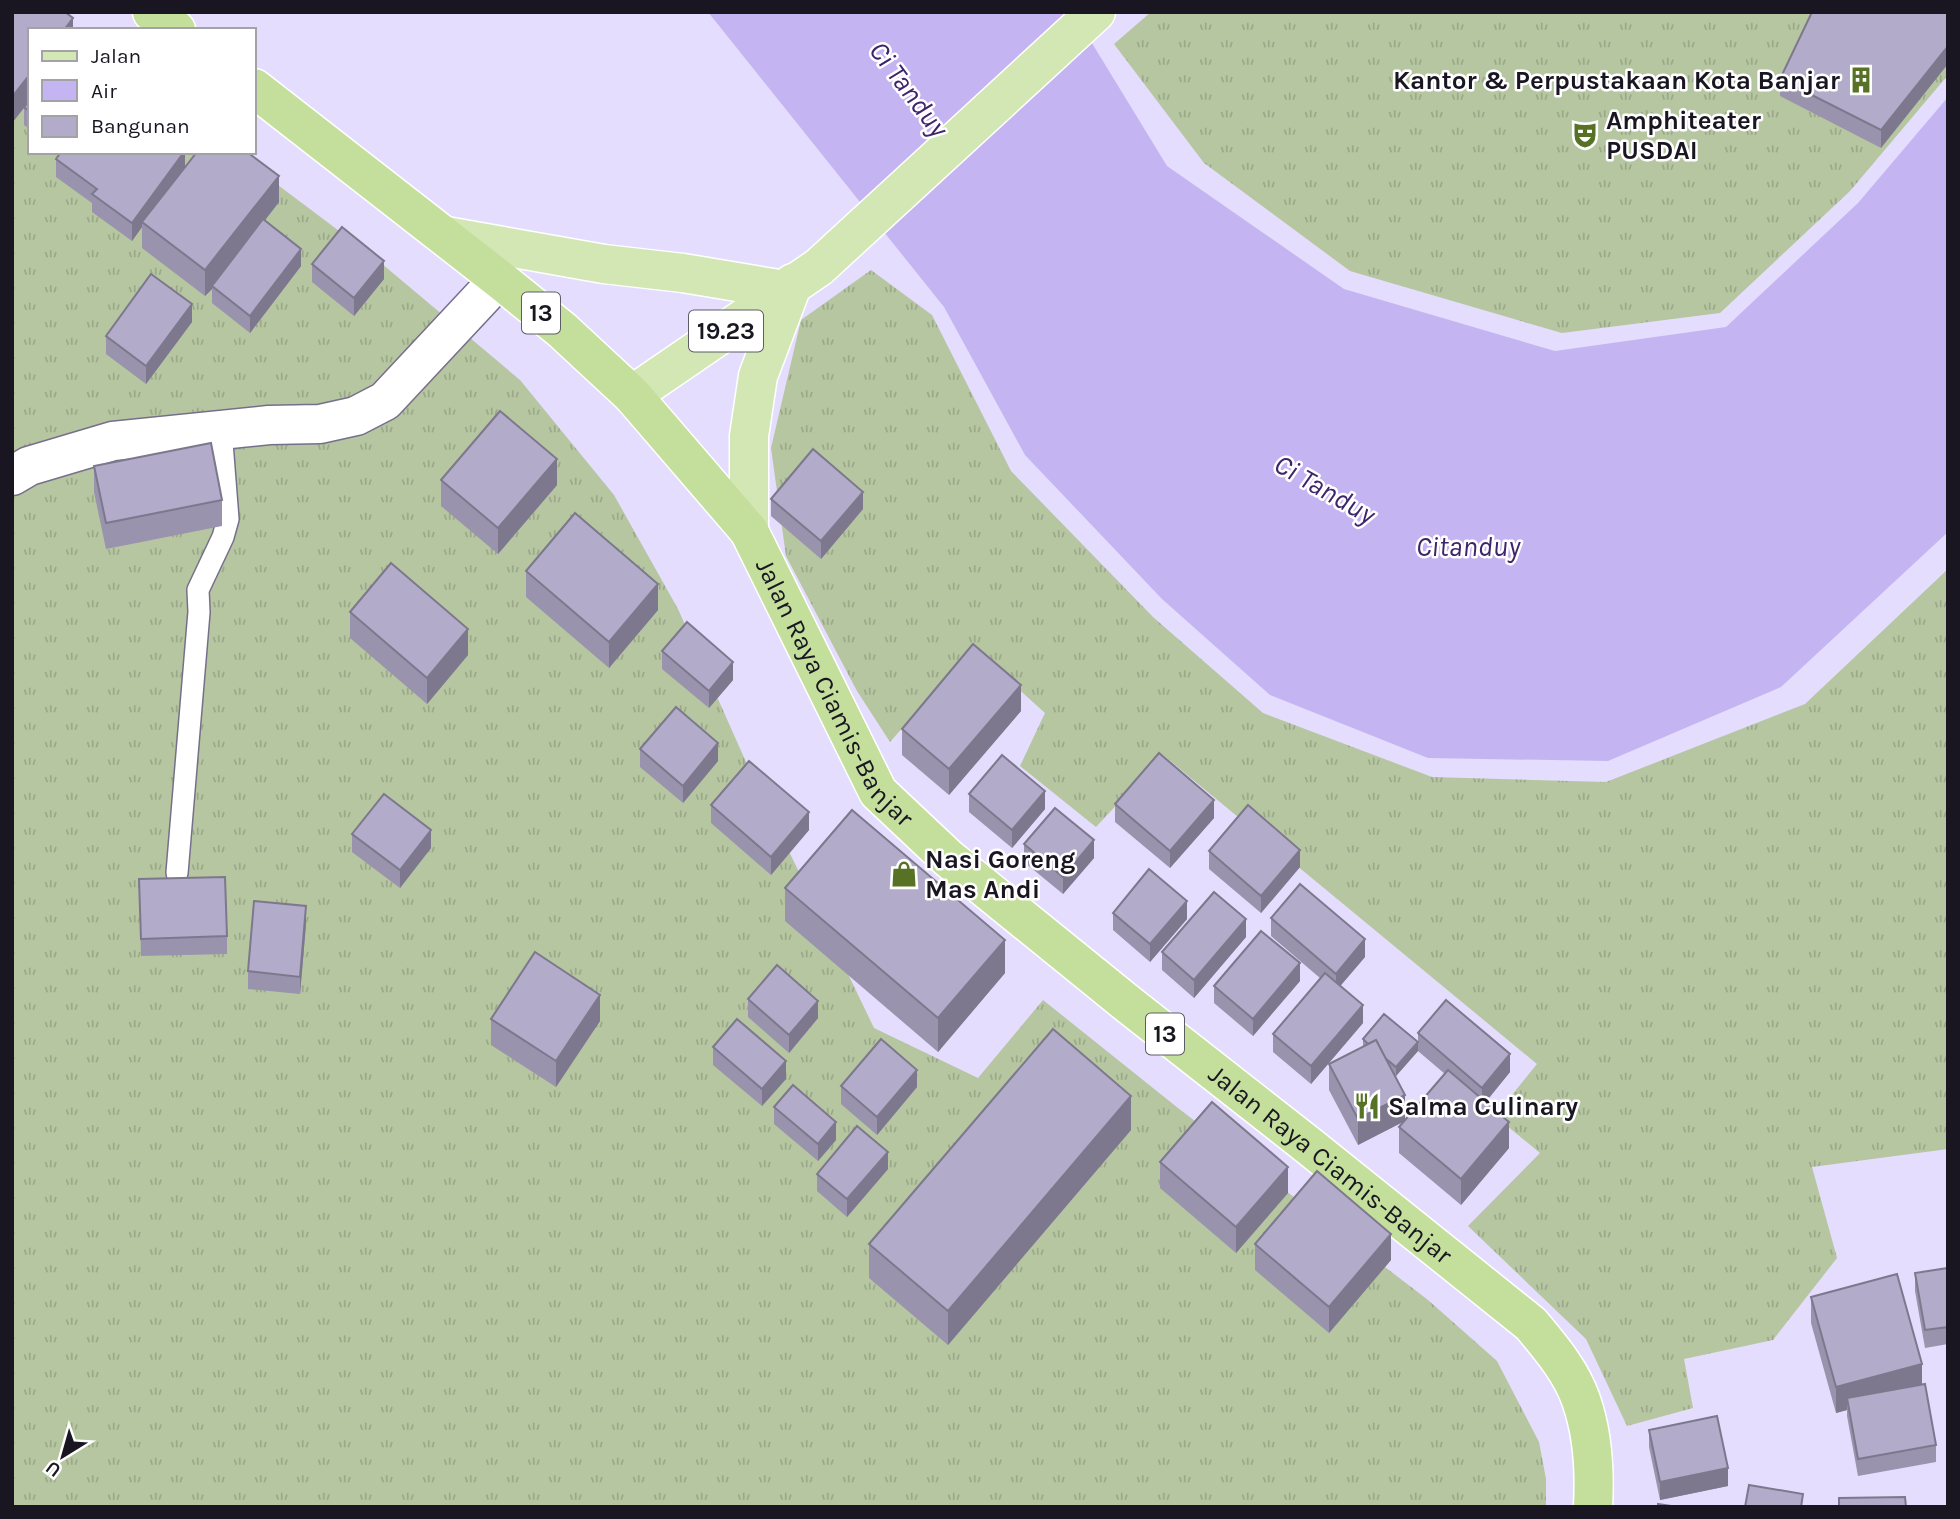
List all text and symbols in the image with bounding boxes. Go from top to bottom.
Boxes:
legend [28,28,256,154]
water label: Ci Tanduy [862,35,956,144]
text: Jalan [91,44,141,68]
place label: Kantor & Perpustakaan Kota Banjar [1393,65,1841,96]
building icon: Kantor & Perpustakaan Kota Banjar [1846,65,1876,95]
text: Air [91,79,117,103]
place label: Amphiteater PUSDAI [1606,105,1762,166]
text: Bangunan [91,114,190,138]
theatre icon: Amphiteater PUSDAI [1570,120,1600,150]
road number: 13 [522,292,560,334]
road number: 19.23 [689,310,763,352]
water label: Ci Tanduy [1269,447,1382,531]
water label: Citanduy [1416,530,1521,563]
street label: Jalan Raya Ciamis-Banjar [749,553,921,833]
place label: Nasi Goreng Mas Andi [925,844,1075,905]
shop icon: Nasi Goreng Mas Andi [889,859,919,889]
road number: 13 [1146,1014,1184,1054]
street label: Jalan Raya Ciamis-Banjar [1203,1058,1459,1271]
restaurant icon: Salma Culinary [1352,1091,1382,1121]
place label: Salma Culinary [1388,1091,1578,1122]
north arrow [28,1421,98,1491]
text: U [42,1456,65,1482]

